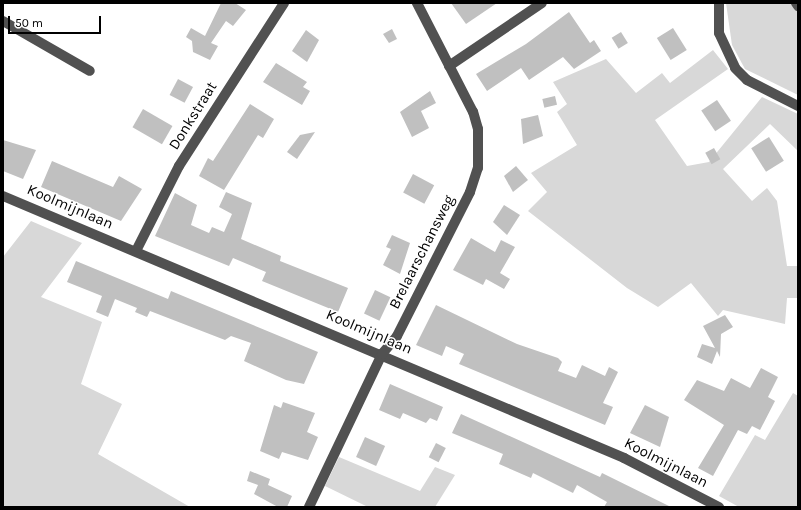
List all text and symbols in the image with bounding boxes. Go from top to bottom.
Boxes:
scale bar [10,8,103,34]
text: 50 m [15,16,43,30]
street label: Donkstraat [165,79,221,153]
street label: Koolmijnlaan [24,181,116,233]
street label: Brelaarschansweg [385,192,459,312]
street label: Koolmijnlaan [323,306,415,358]
street label: Koolmijnlaan [621,434,711,492]

